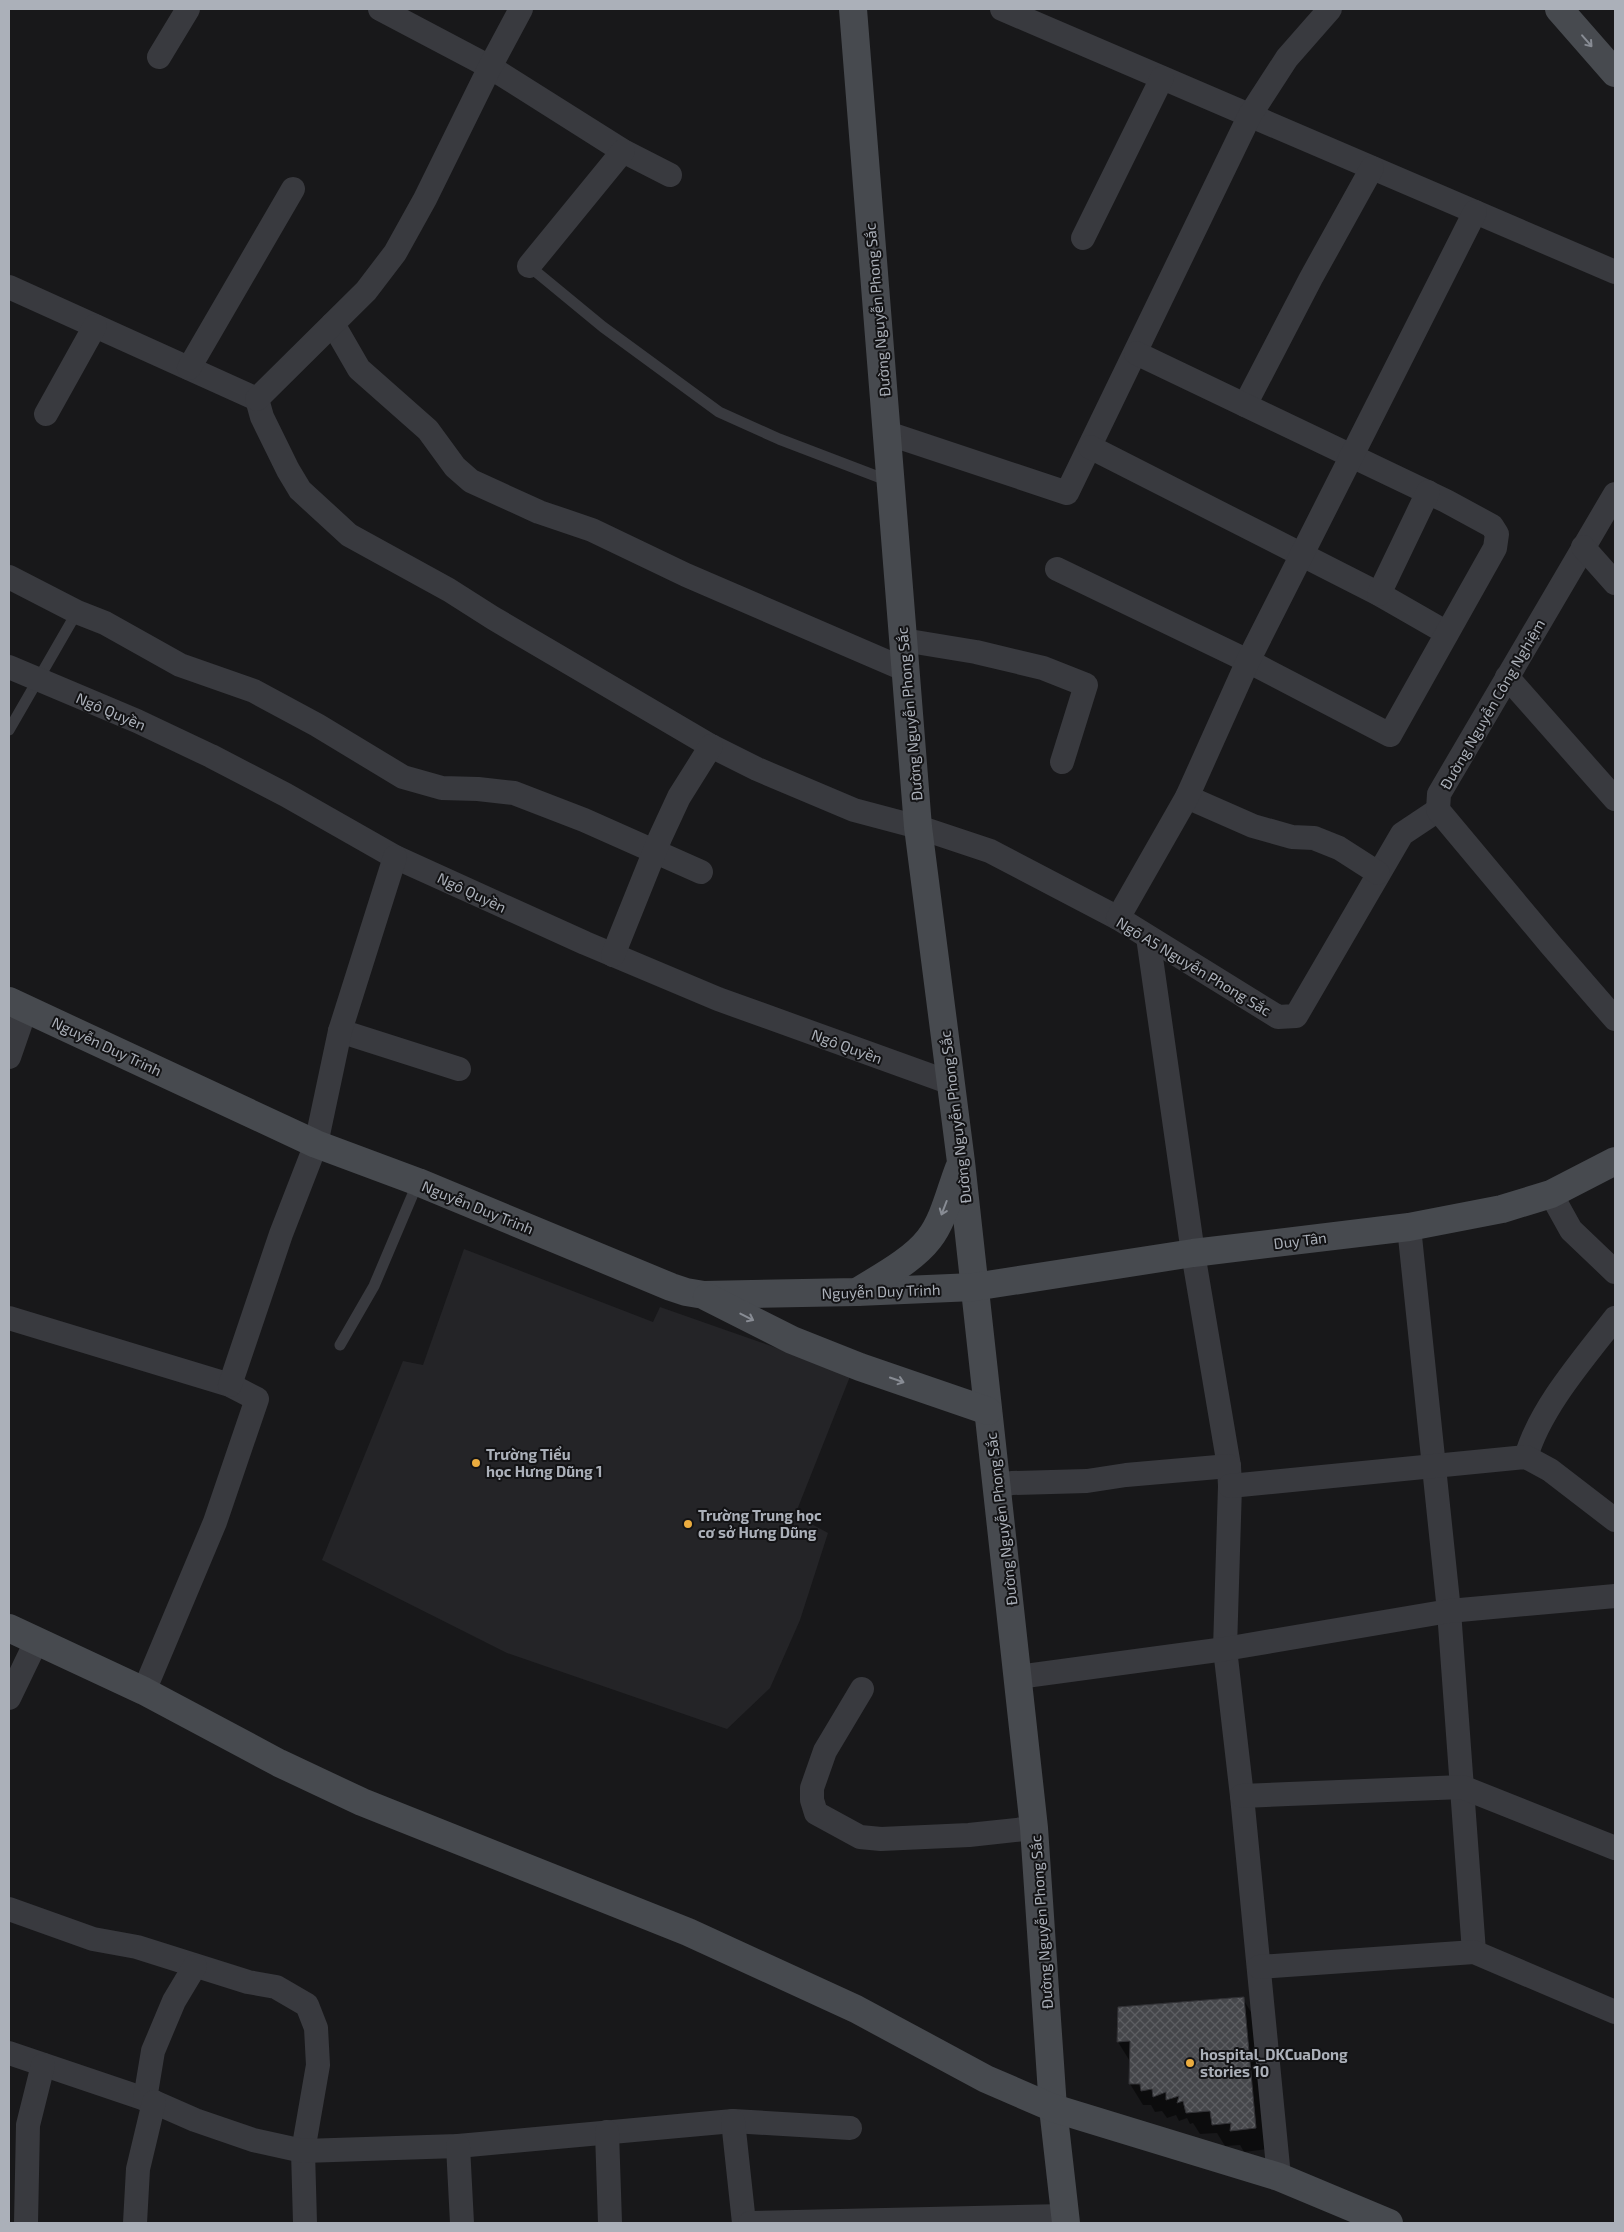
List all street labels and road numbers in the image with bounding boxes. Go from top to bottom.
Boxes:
street label: Đường Nguyễn Phong Sắc [860,223,894,397]
street label: Đường Nguyễn Công Nghiệm [1436,616,1548,792]
street label: Đường Nguyễn Phong Sắc [892,627,926,801]
street label: Ngô Quyền [73,688,149,735]
street label: Ngô Quyền [434,868,509,917]
street label: Ngõ A5 Nguyễn Phong Sắc [1113,913,1275,1019]
street label: Nguyễn Duy Trinh [49,1013,165,1079]
street label: Ngô Quyền [809,1025,885,1068]
street label: Đường Nguyễn Phong Sắc [935,1030,975,1204]
street label: Nguyễn Duy Trinh [419,1176,537,1238]
street label: Duy Tân [1272,1228,1328,1252]
street label: Nguyễn Duy Trinh [821,1280,941,1302]
street label: Đường Nguyễn Phong Sắc [981,1432,1021,1606]
street label: Đường Nguyễn Phong Sắc [1026,1835,1056,2009]

